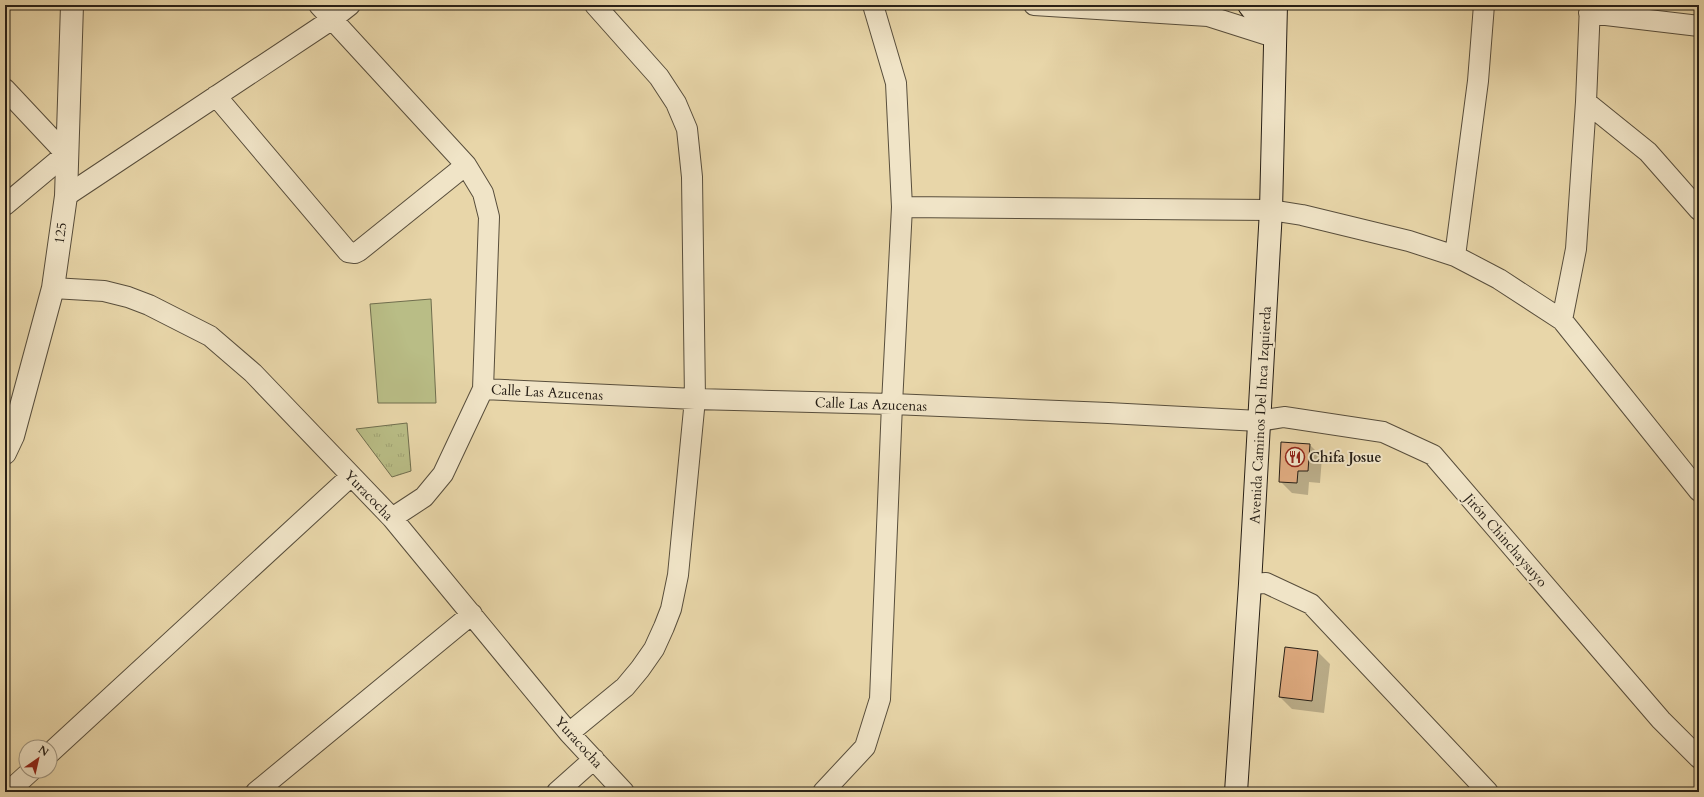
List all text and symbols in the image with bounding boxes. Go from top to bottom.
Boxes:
street label: 125 [50,221,71,245]
street label: Avenida Caminos Del Inca Izquierda [1245,306,1276,524]
street label: Calle Las Azucenas [490,380,604,405]
street label: Calle Las Azucenas [815,393,928,416]
restaurant icon: Chifa Josue [1284,446,1306,468]
place label: Chifa Josue [1309,448,1381,467]
street label: Yuracocha [340,466,397,525]
street label: Jirón Chinchaysuyo [1458,488,1552,591]
street label: Yuracocha [550,712,607,772]
north arrow [18,739,58,779]
text: N [35,742,52,760]

